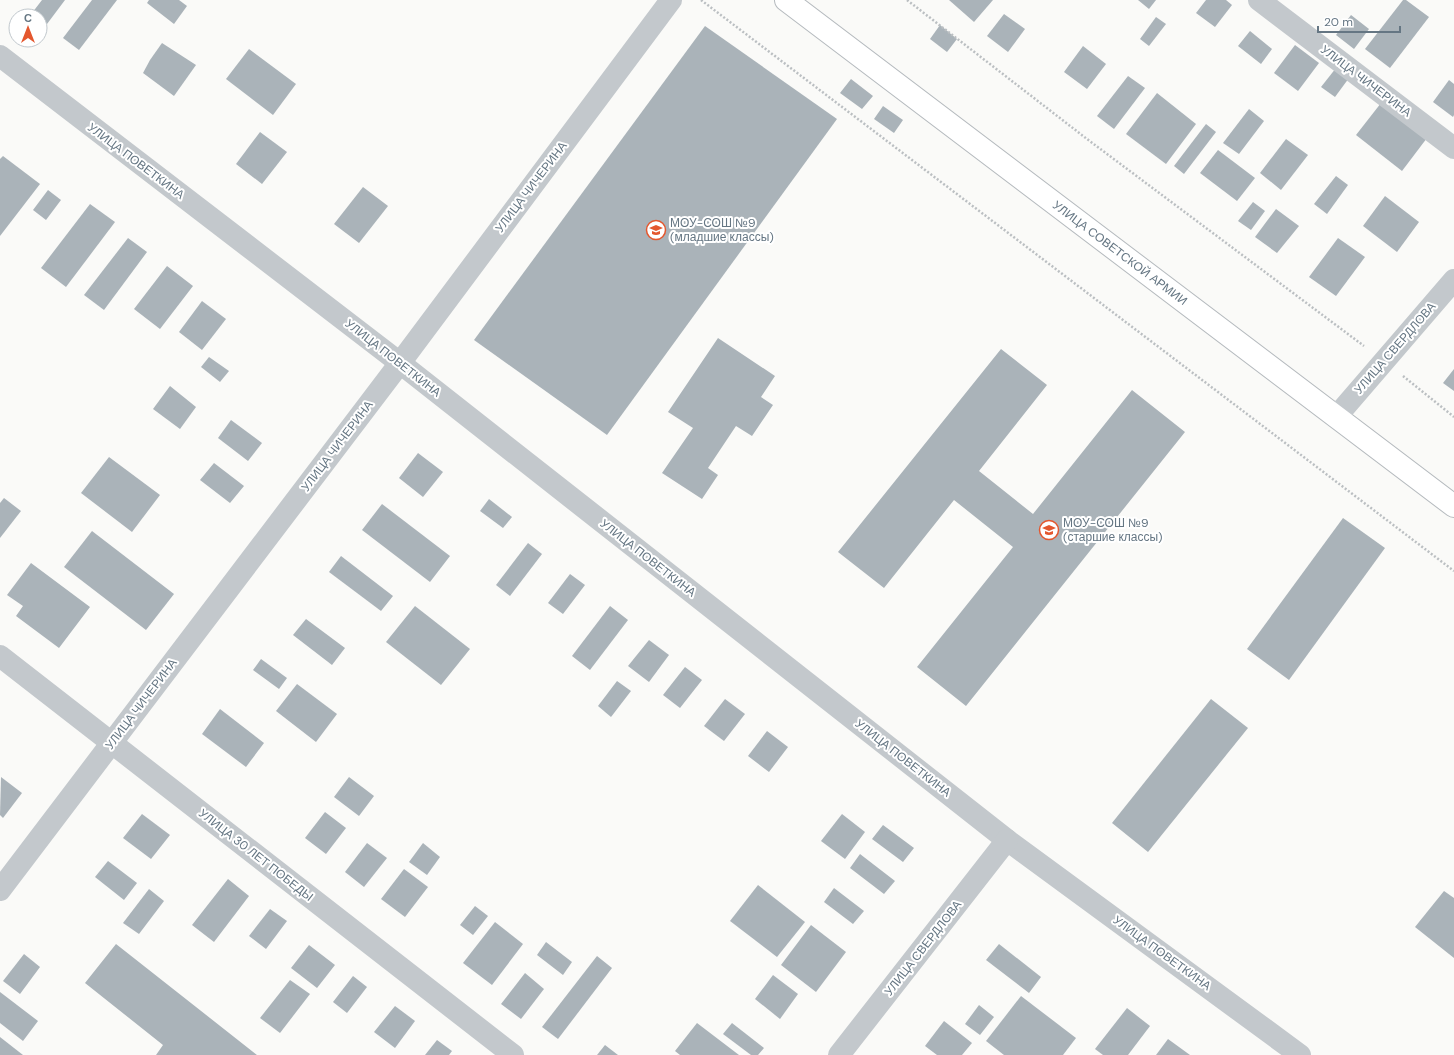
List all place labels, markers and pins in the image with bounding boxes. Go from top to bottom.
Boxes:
place label: МОУ-СОШ №9 (младшие классы) [670,215,774,245]
school or university icon: МОУ-СОШ №9 (младшие классы) [645,219,667,241]
place label: МОУ-СОШ №9 (старшие классы) [1063,515,1163,545]
school or university icon: МОУ-СОШ №9 (старшие классы) [1038,519,1060,541]

